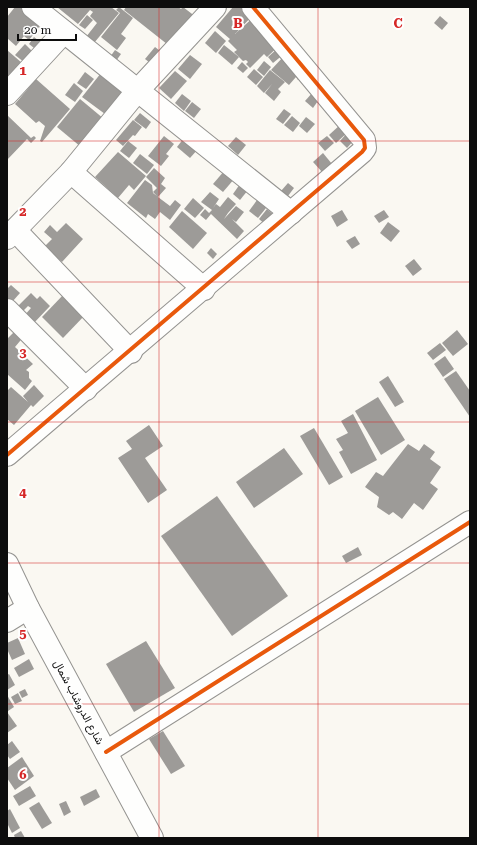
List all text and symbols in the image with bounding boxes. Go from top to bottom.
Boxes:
scale bar [18,16,76,42]
text: B [233,16,243,31]
text: C [393,16,403,31]
text: 20 m [24,23,51,37]
text: 1 [19,63,27,78]
text: 2 [19,204,27,219]
text: 3 [19,345,27,360]
text: 4 [19,485,27,500]
text: 5 [19,626,27,641]
street label: شارع الدروشاب شمال [50,658,106,747]
text: 6 [19,767,27,782]

